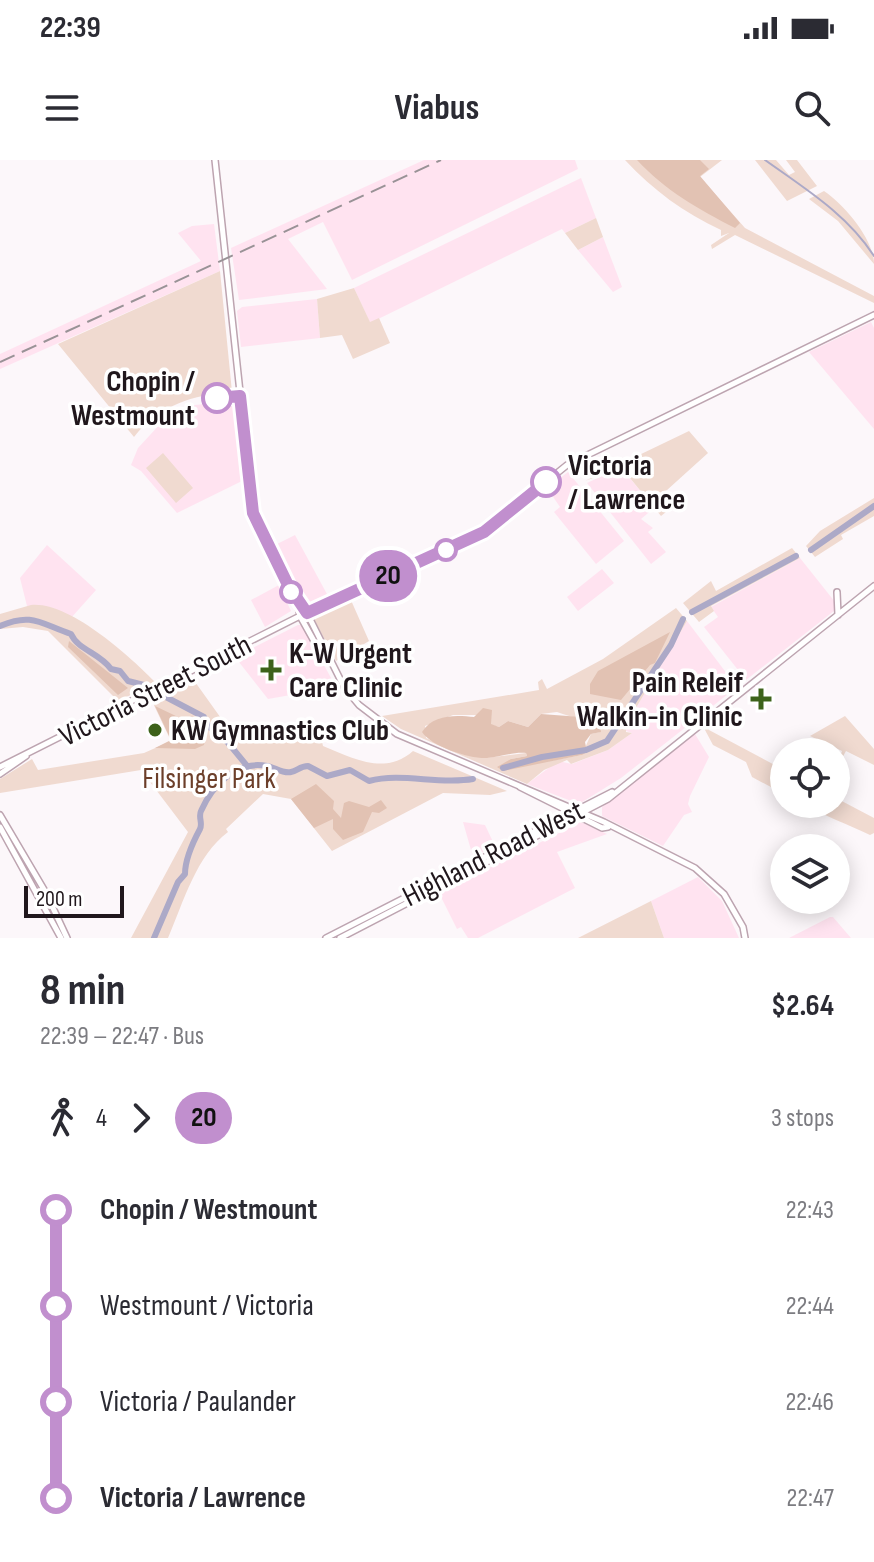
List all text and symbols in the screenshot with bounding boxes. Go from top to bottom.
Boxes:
text: 22:39 [40,10,101,46]
icon: menu [40,86,84,130]
icon: search [790,86,834,130]
text: Viabus [395,87,479,130]
place label: Chopin / Westmount [71,364,195,434]
marker: Chopin / Westmount [202,383,232,413]
place label: Victoria / Lawrence [568,448,685,518]
marker: Victoria / Lawrence [531,467,561,497]
unlabelled marker [435,539,457,561]
line badge: 20 [352,550,424,602]
text: 20 [375,559,401,592]
unlabelled marker [280,581,302,603]
street label: Victoria Street South [53,627,257,755]
place label: K-W Urgent Care Clinic [289,636,412,706]
marker: K-W Urgent Care Clinic [260,659,282,681]
place label: Pain Releif Walkin-in Clinic [577,665,744,735]
marker: Pain Releif Walkin-in Clinic [750,688,772,710]
place label: KW Gymnastics Club [171,713,389,749]
marker: KW Gymnastics Club [146,721,164,739]
map controls [770,738,850,914]
button: locate [770,738,850,818]
park label: Filsinger Park [142,761,276,797]
street label: Highland Road West [397,793,590,915]
button: layers [770,834,850,914]
scale bar [24,882,124,918]
text: 200 m [36,886,82,913]
text: 8 min [40,964,125,1017]
text: $2.64 [771,988,834,1024]
text: 22:39 – 22:47 · Bus [40,1021,204,1052]
icon: walk [40,1096,84,1140]
icon: forward [119,1096,163,1140]
text: 20 [191,1101,216,1134]
text: 4 [96,1103,107,1134]
text: 3 stops [771,1103,834,1134]
text: Chopin / Westmount [100,1192,317,1228]
text: 22:43 [786,1195,834,1226]
text: Westmount / Victoria [100,1288,314,1324]
text: 22:44 [786,1291,834,1322]
text: Victoria / Paulander [100,1384,296,1420]
text: 22:46 [785,1387,834,1418]
text: Victoria / Lawrence [100,1480,306,1516]
text: 22:47 [787,1483,834,1514]

